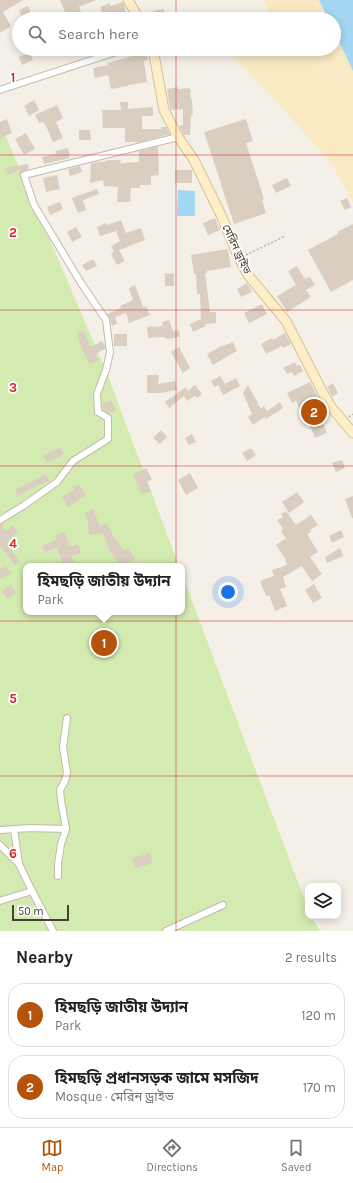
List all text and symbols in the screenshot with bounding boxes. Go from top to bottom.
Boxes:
search box [12,12,341,56]
icon: search [26,23,48,45]
text: Search here [58,25,139,43]
text: 1 [11,70,15,85]
street label: মেরিন ড্রাইভ [219,222,254,276]
text: 2 [9,225,17,240]
text: 3 [9,380,17,395]
pin: 2 [301,397,327,427]
text: 4 [9,536,17,551]
popup [23,563,185,615]
text: হিমছড়ি জাতীয় উদ্যান [37,572,171,590]
your location [218,582,238,602]
text: Park [37,592,64,607]
pin: 1 [91,628,117,658]
text: 5 [9,691,17,706]
text: 6 [9,846,17,861]
map controls [305,883,341,919]
button: layers [305,883,341,919]
scale bar [12,903,69,922]
text: 50 m [18,905,44,918]
text: Nearby [16,947,73,967]
text: 2 results [285,950,337,965]
text: হিমছড়ি জাতীয় উদ্যান [55,998,188,1016]
text: 1 [28,1008,32,1023]
text: 120 m [301,1008,336,1023]
text: Park [55,1018,81,1033]
text: হিমছড়ি প্রধানসড়ক জামে মসজিদ [55,1069,259,1087]
text: 2 [26,1080,34,1095]
text: 170 m [303,1080,336,1095]
text: Mosque · মেরিন ড্রাইভ [55,1089,174,1104]
tab: Map [41,1137,63,1174]
tab: Directions [146,1137,198,1174]
tab: Saved [281,1137,312,1174]

